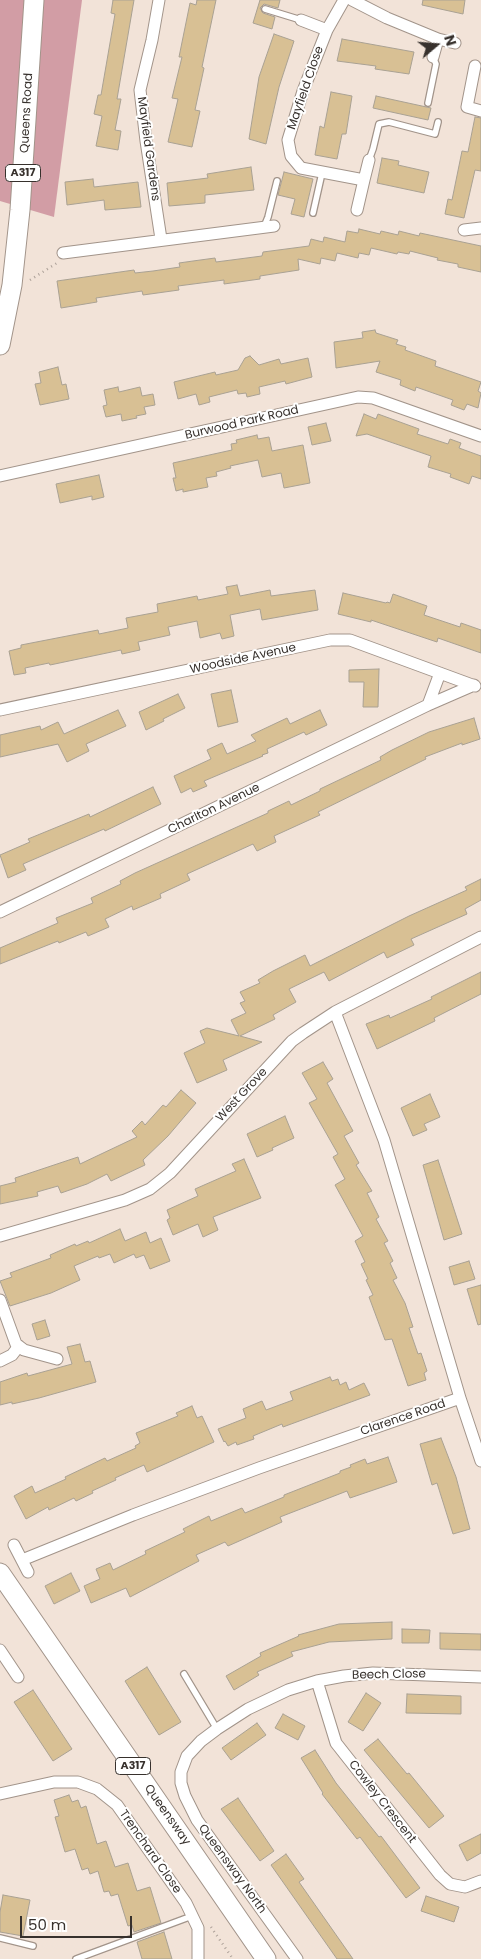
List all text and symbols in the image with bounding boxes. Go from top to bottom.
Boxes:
north arrow [411,20,461,70]
text: N [439,32,461,48]
street label: Mayfield Close [285,44,327,132]
street label: Queens Road [18,72,36,154]
street label: Mayfield Gardens [134,96,162,202]
road number: A317 [5,164,40,182]
street label: Burwood Park Road [184,403,300,443]
street label: Woodside Avenue [189,641,297,677]
street label: Charlton Avenue [166,781,262,837]
street label: West Grove [213,1065,271,1125]
street label: Clarence Road [359,1397,447,1439]
street label: Beech Close [352,1667,426,1683]
road number: A317 [116,1758,150,1774]
street label: Cowley Crescent [345,1758,419,1846]
street label: Queensway [141,1782,193,1848]
street label: Trenchard Close [116,1808,184,1896]
street label: Queensway North [195,1822,269,1916]
scale bar [22,1906,135,1938]
text: 50 m [28,1914,66,1935]

